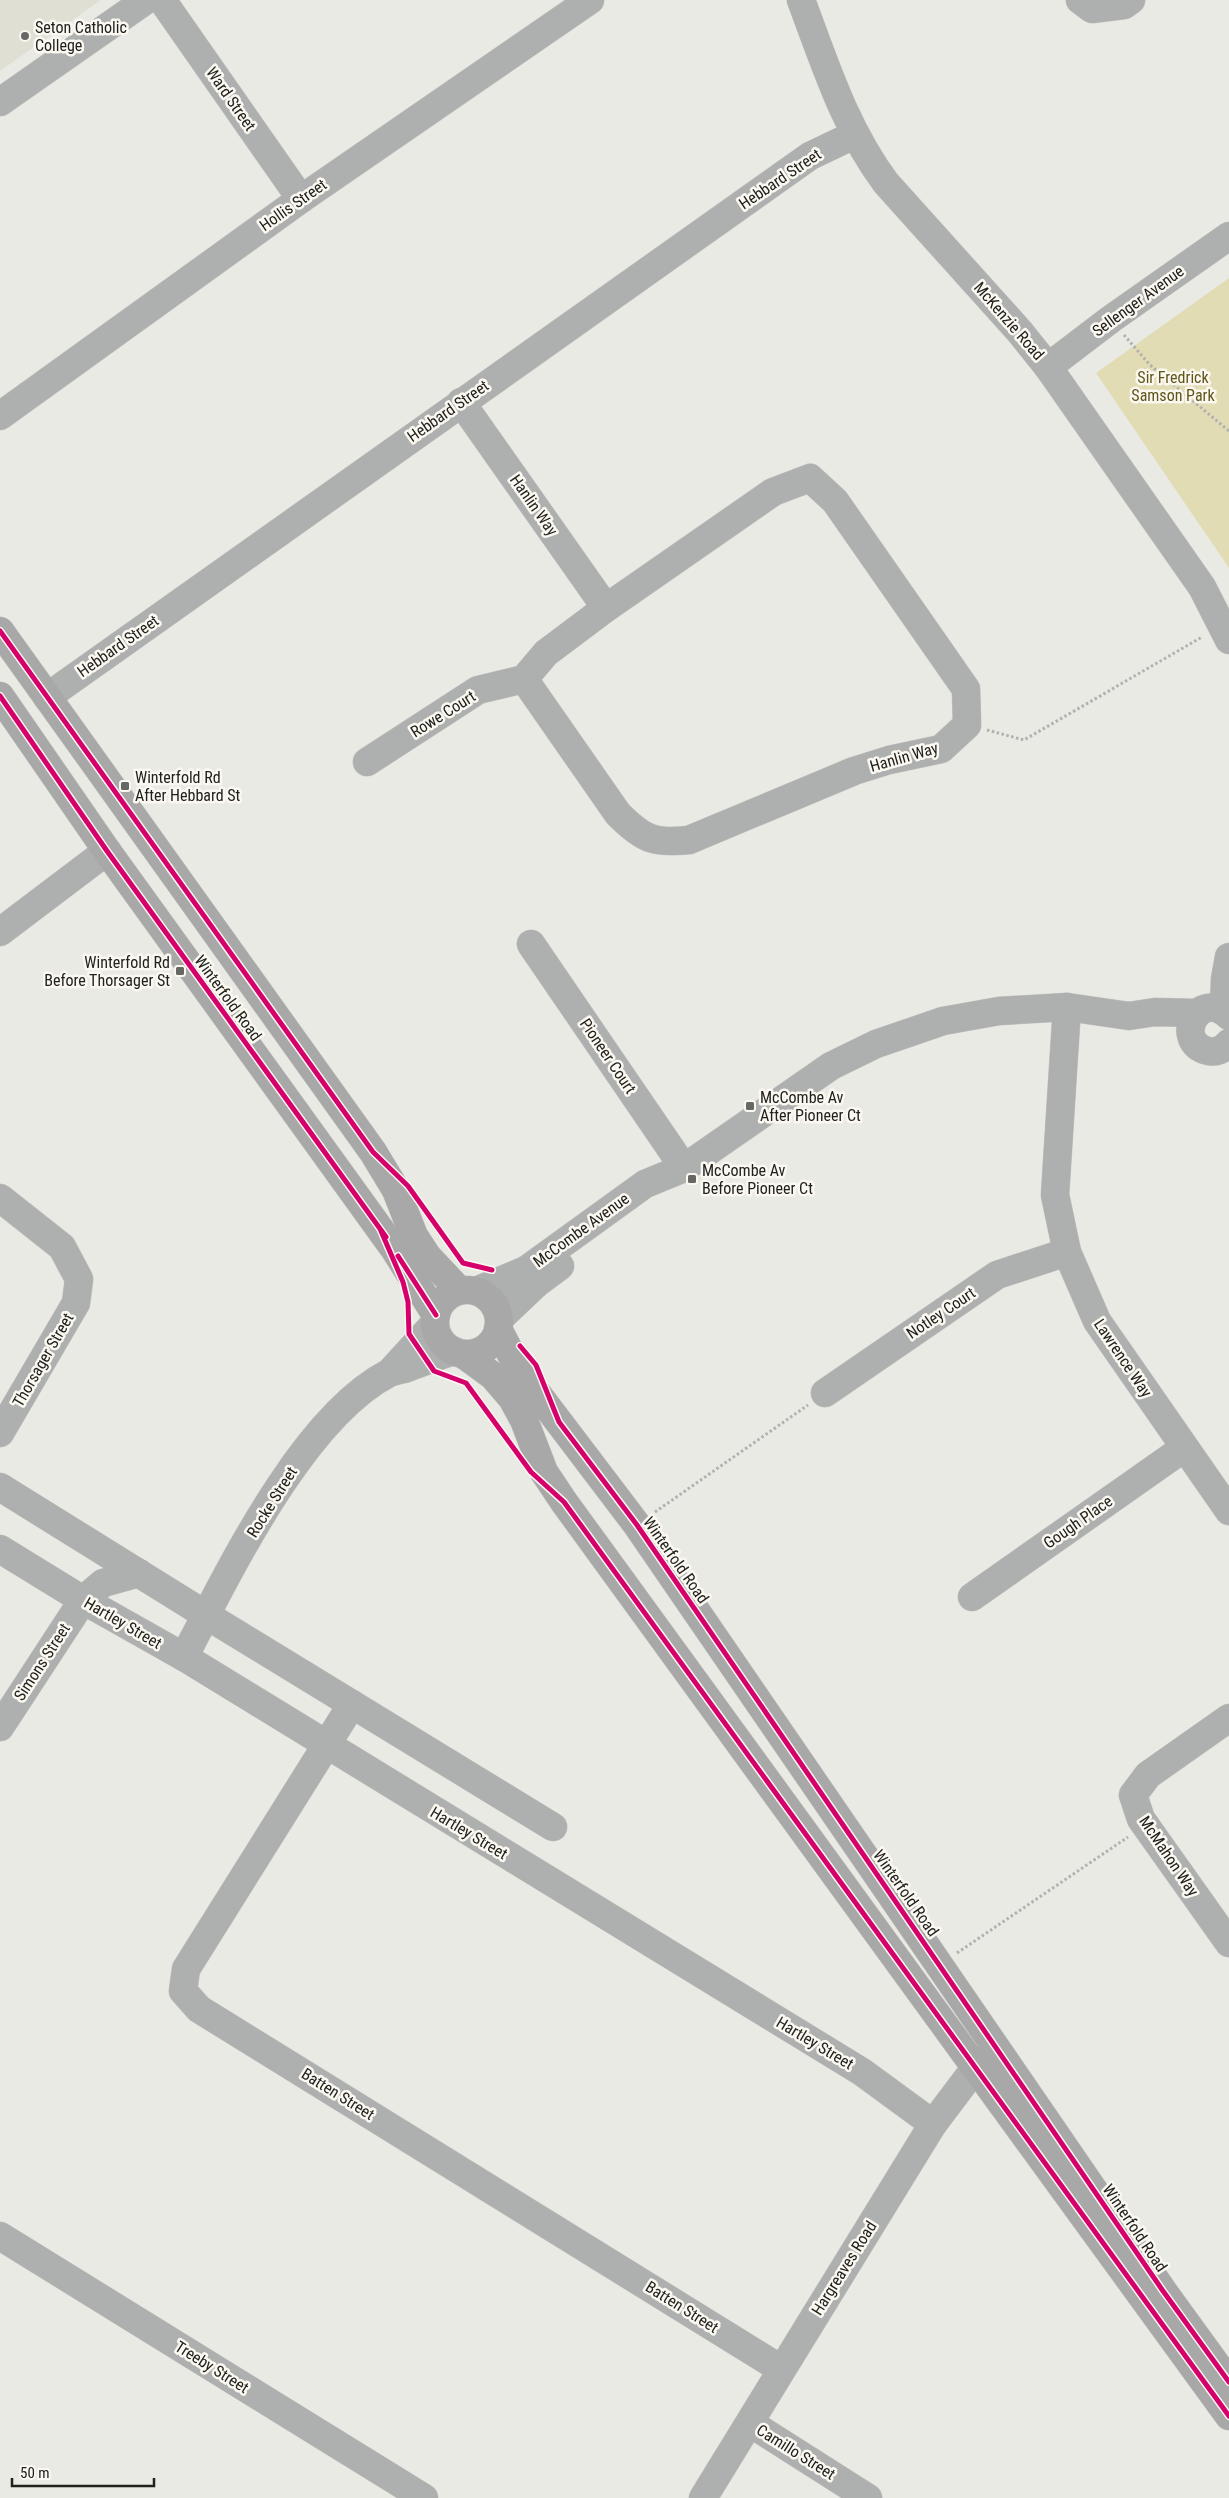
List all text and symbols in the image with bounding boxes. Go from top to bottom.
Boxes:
place label: Seton Catholic College [35,18,127,55]
marker: Seton Catholic College [19,30,31,42]
street label: Ward Street [202,63,260,135]
street label: Hebbard Street [735,145,825,213]
street label: Hollis Street [256,175,330,235]
street label: Sellenger Avenue [1089,261,1187,341]
street label: McKenzie Road [970,278,1048,364]
park label: Sir Fredrick Samson Park [1131,368,1215,405]
street label: Hebbard Street [404,376,492,446]
street label: Hanlin Way [506,471,562,539]
street label: Hebbard Street [74,611,162,681]
street label: Rowe Court [407,686,479,741]
street label: Hanlin Way [868,738,941,776]
place label: Winterfold Rd After Hebbard St [135,768,241,805]
marker: Winterfold Rd After Hebbard St [119,780,131,792]
street label: Winterfold Road [191,951,265,1045]
place label: Winterfold Rd Before Thorsager St [44,953,170,990]
marker: Winterfold Rd Before Thorsager St [174,965,186,977]
street label: Pioneer Court [576,1015,640,1097]
place label: McCombe Av After Pioneer Ct [760,1088,861,1125]
marker: McCombe Av After Pioneer Ct [744,1100,756,1112]
place label: McCombe Av Before Pioneer Ct [702,1161,813,1198]
marker: McCombe Av Before Pioneer Ct [686,1173,698,1185]
street label: McCombe Avenue [529,1189,633,1271]
street label: Notley Court [903,1283,979,1343]
street label: Thorsager Street [8,1309,78,1410]
street label: Lawrence Way [1090,1315,1156,1401]
street label: Rocke Street [243,1463,301,1541]
street label: Gough Place [1040,1491,1116,1553]
street label: Winterfold Road [639,1513,713,1607]
street label: Hartley Street [81,1593,165,1653]
street label: Simons Street [10,1620,74,1704]
street label: Hartley Street [427,1803,511,1864]
street label: McMahon Way [1135,1812,1203,1900]
street label: Winterfold Road [869,1846,943,1940]
street label: Hartley Street [773,2013,857,2074]
street label: Batten Street [298,2064,378,2124]
street label: Winterfold Road [1099,2181,1171,2275]
street label: Hargreaves Road [808,2217,880,2319]
street label: Batten Street [642,2277,722,2337]
street label: Treeby Street [172,2337,252,2397]
street label: Camillo Street [753,2420,839,2484]
scale bar [12,2456,155,2488]
text: 50 m [20,2464,50,2482]

